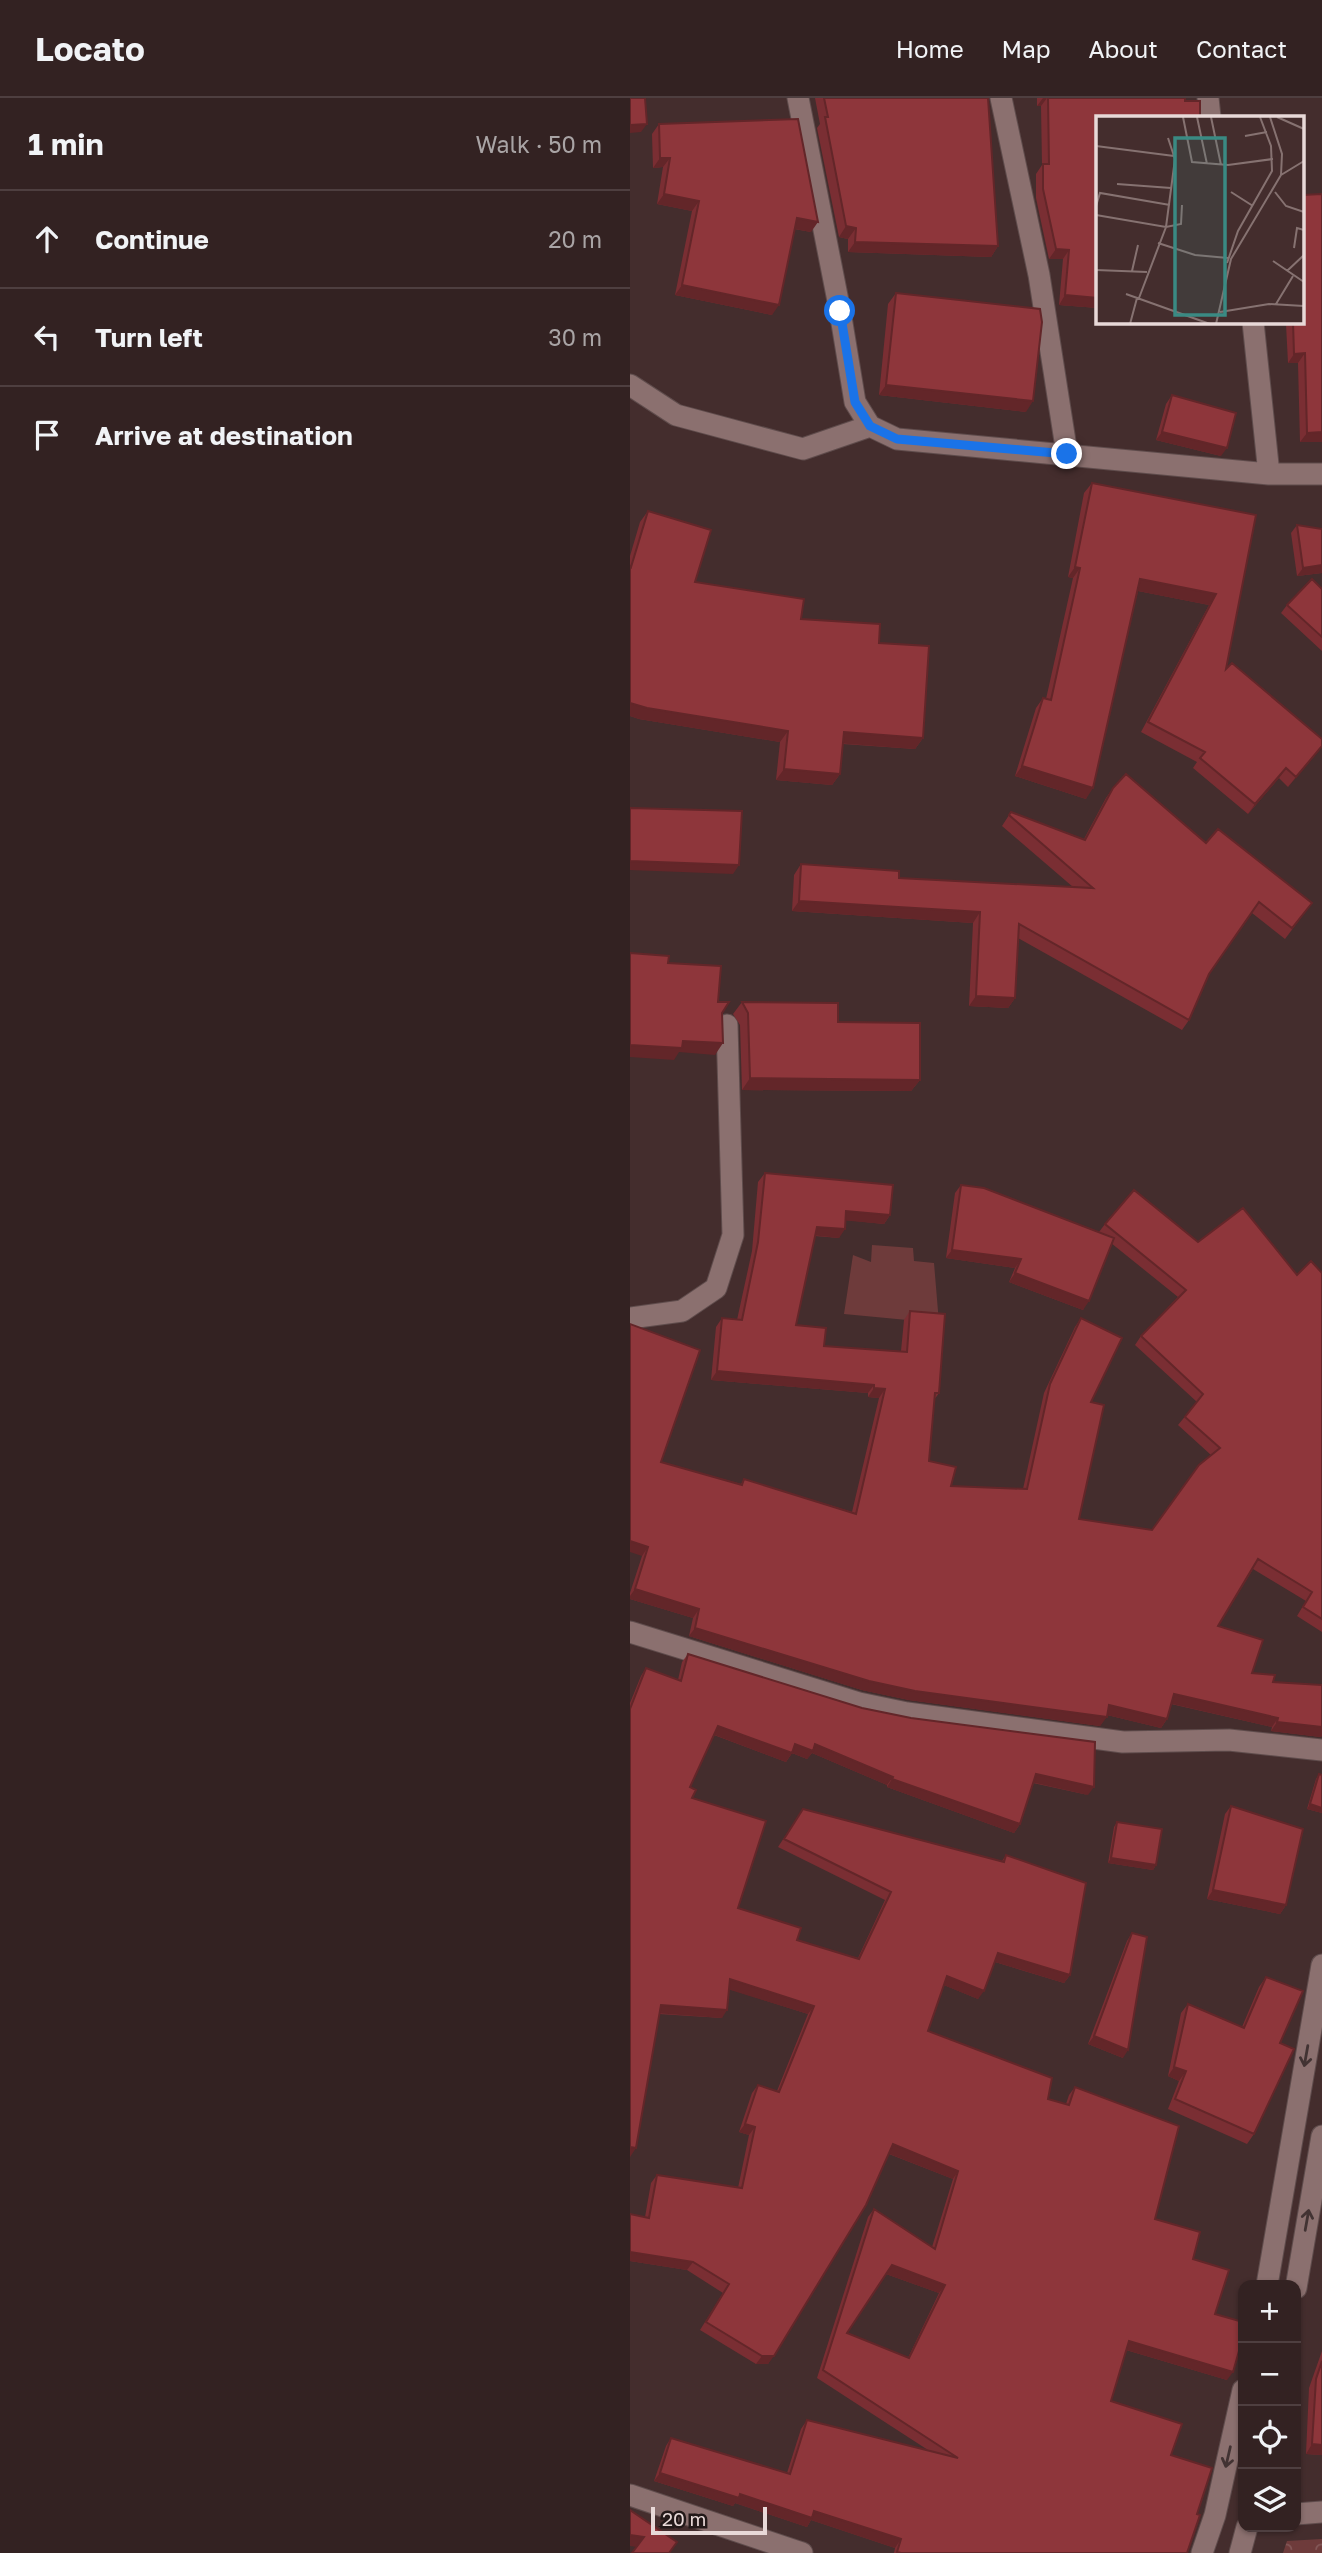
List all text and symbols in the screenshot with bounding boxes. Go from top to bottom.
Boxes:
text: Locato [35,29,145,68]
text: Home [896,34,964,63]
text: Map [1002,34,1051,63]
text: About [1089,34,1158,63]
text: Contact [1196,34,1287,63]
inset map [1096,116,1304,324]
text: 1 min [28,126,104,162]
text: Walk · 50 m [475,130,602,158]
icon: ahead [28,220,66,258]
text: Continue [95,224,209,255]
text: 20 m [548,225,602,253]
route start [824,295,855,326]
icon: left [28,318,66,356]
text: Turn left [95,322,203,353]
text: 30 m [548,323,602,351]
icon: arrive [28,416,66,454]
text: Arrive at destination [95,420,353,451]
route end [1051,438,1082,469]
one-way arrow [1299,2044,1312,2067]
one-way arrow [1301,2209,1315,2232]
map controls [1238,2280,1301,2532]
button: + [1238,2280,1301,2343]
button: − [1238,2343,1301,2406]
button: locate [1238,2406,1301,2469]
one-way arrow [1221,2445,1234,2467]
button: layers [1238,2469,1301,2532]
scale bar [651,2504,766,2536]
text: 20 m [662,2507,706,2530]

